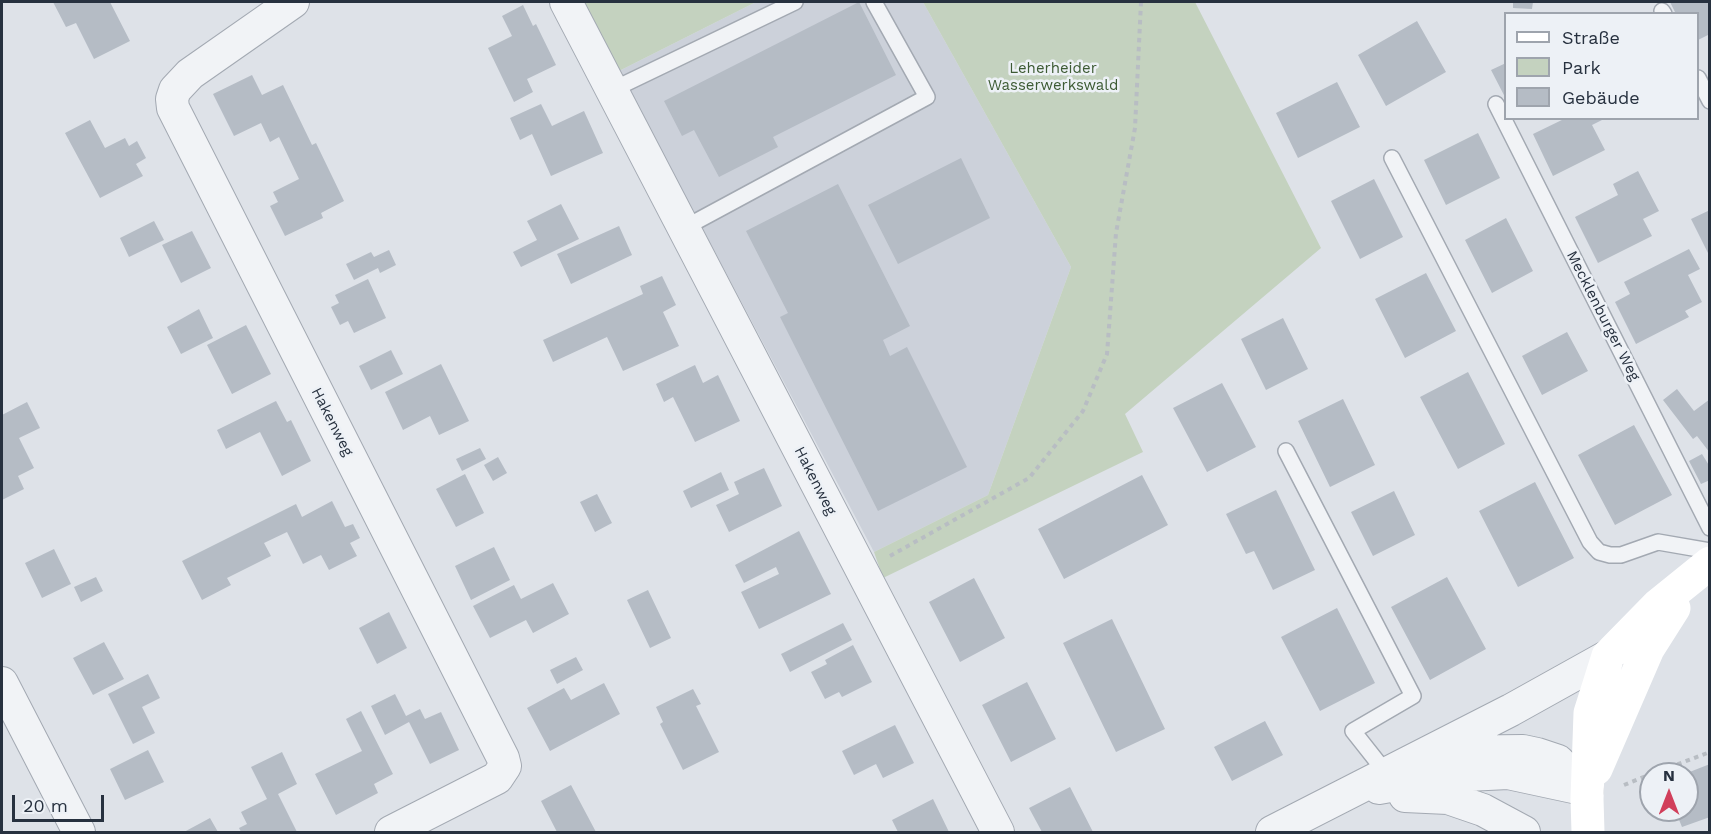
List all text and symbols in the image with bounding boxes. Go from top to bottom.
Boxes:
legend [1504,12,1699,120]
text: Straße [1562,27,1620,48]
text: Park [1562,57,1601,78]
park label: Leherheider Wasserwerkswald [988,60,1118,95]
text: Gebäude [1562,87,1640,108]
street label: Mecklenburger Weg [1562,248,1644,384]
street label: Hakenweg [307,385,357,459]
street label: Hakenweg [790,444,840,518]
north arrow [1639,762,1699,822]
text: N [1663,766,1675,785]
scale bar [15,783,106,821]
text: 20 m [23,795,68,816]

